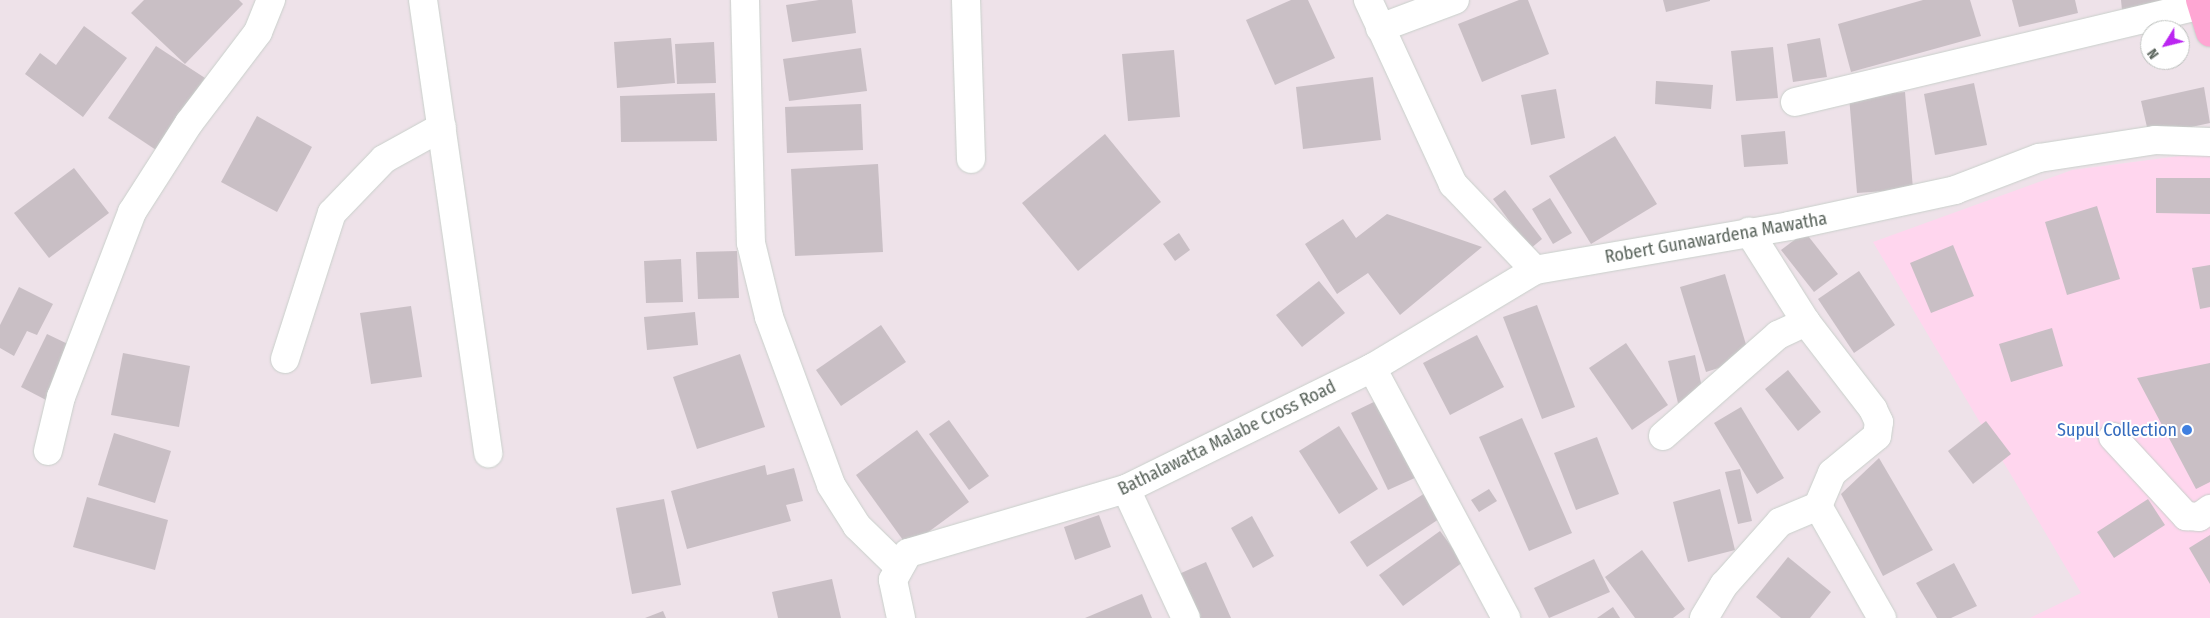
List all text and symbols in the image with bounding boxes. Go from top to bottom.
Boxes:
north arrow [2140,20,2190,70]
text: N [2144,45,2163,62]
street label: Robert Gunawardena Mawatha [1603,208,1829,268]
street label: Bathalawatta Malabe Cross Road [1115,376,1339,500]
place label: Supul Collection [2057,419,2177,441]
marker: Supul Collection [2181,424,2193,436]

